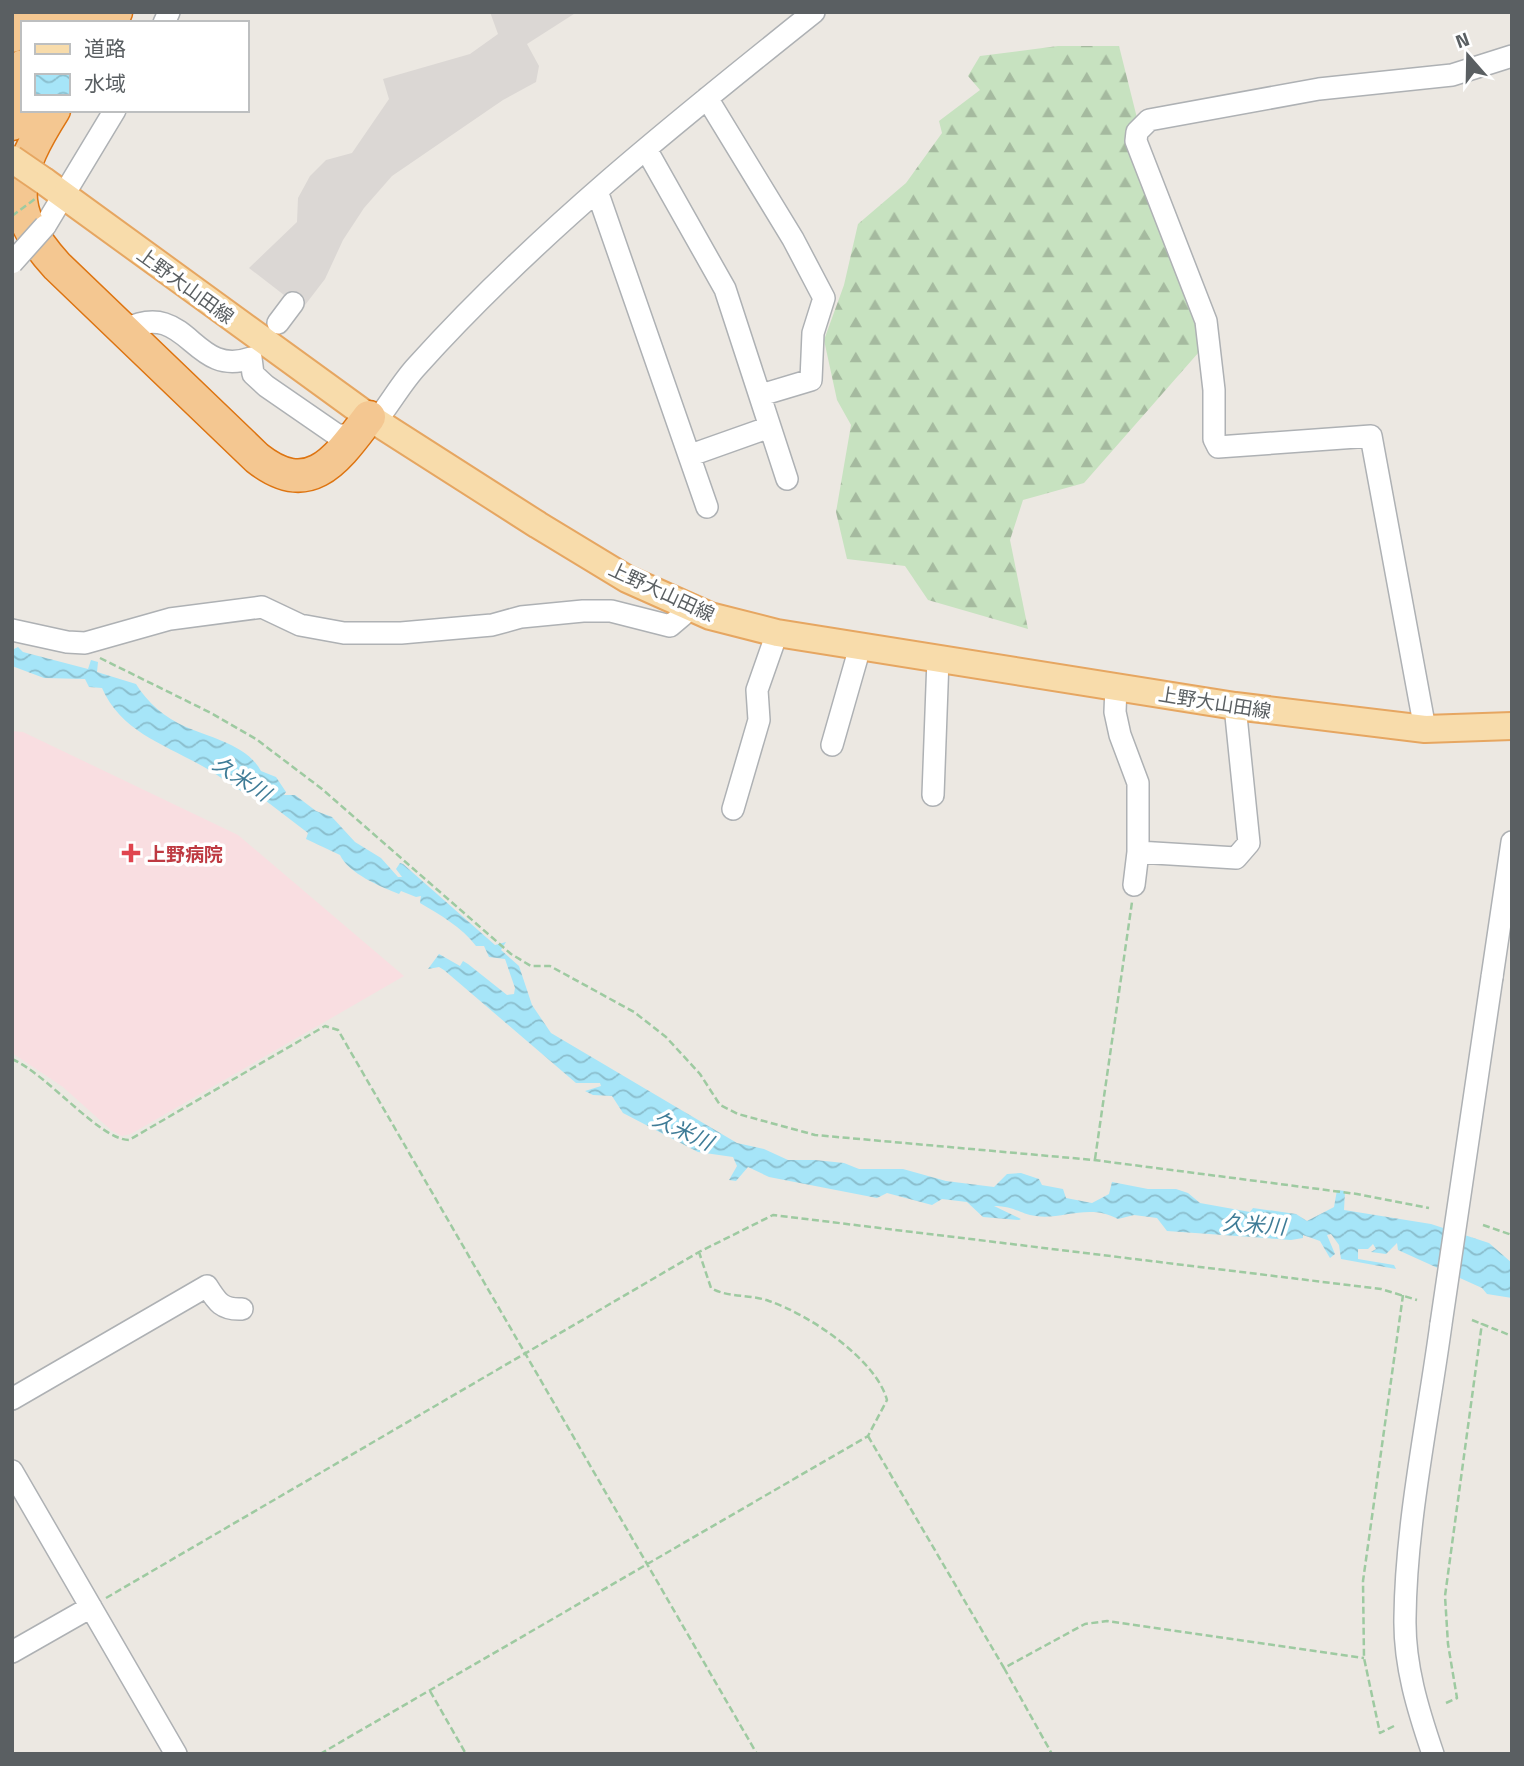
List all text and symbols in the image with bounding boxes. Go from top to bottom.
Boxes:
legend [21,21,248,112]
north arrow [1433,21,1503,91]
text: N [1451,24,1473,55]
text: 道路 [84,32,126,64]
text: 水域 [84,67,126,99]
street label: 上野大山田線 [131,240,241,330]
street label: 上野大山田線 [604,554,720,628]
street label: 上野大山田線 [1156,679,1274,725]
water label: 久米川 [207,747,279,810]
place label: 上野病院 [147,839,223,868]
marker: 上野病院 [121,843,141,863]
water label: 久米川 [648,1102,720,1159]
water label: 久米川 [1221,1206,1289,1242]

